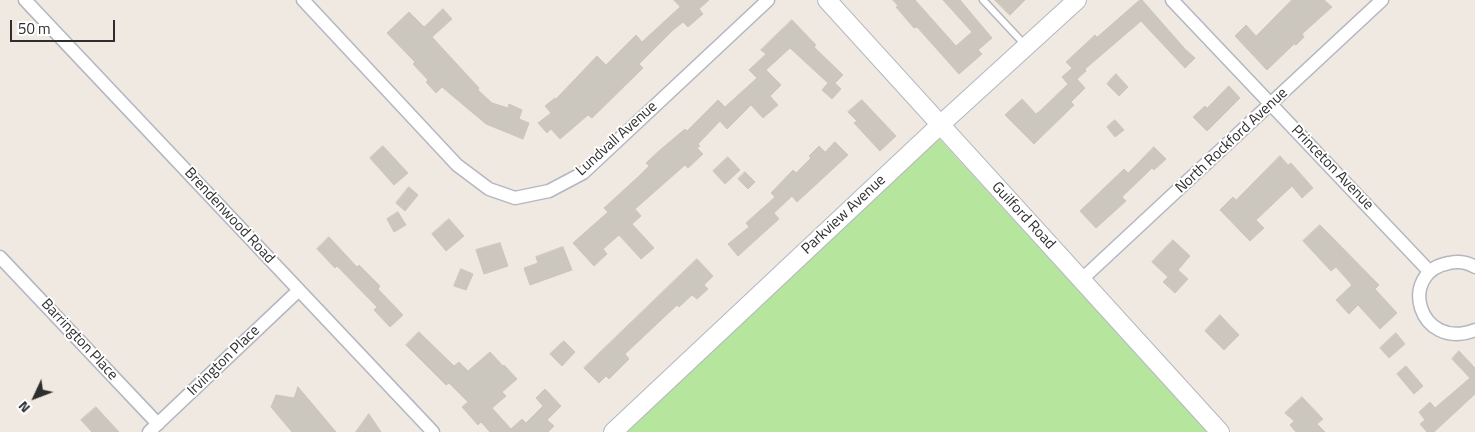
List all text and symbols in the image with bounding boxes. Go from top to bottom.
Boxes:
scale bar [12,10,118,42]
text: 50 m [18,17,51,40]
street label: North Rockford Avenue [1172,84,1292,198]
street label: Lundvall Avenue [573,98,661,180]
street label: Princeton Avenue [1287,122,1377,214]
street label: Brendenwood Road [180,164,278,268]
street label: Parkview Avenue [798,171,890,259]
street label: Guilford Road [987,179,1059,253]
street label: Barrington Place [37,296,121,384]
street label: Irvington Place [184,322,264,400]
north arrow [10,372,60,422]
text: N [13,397,35,418]

